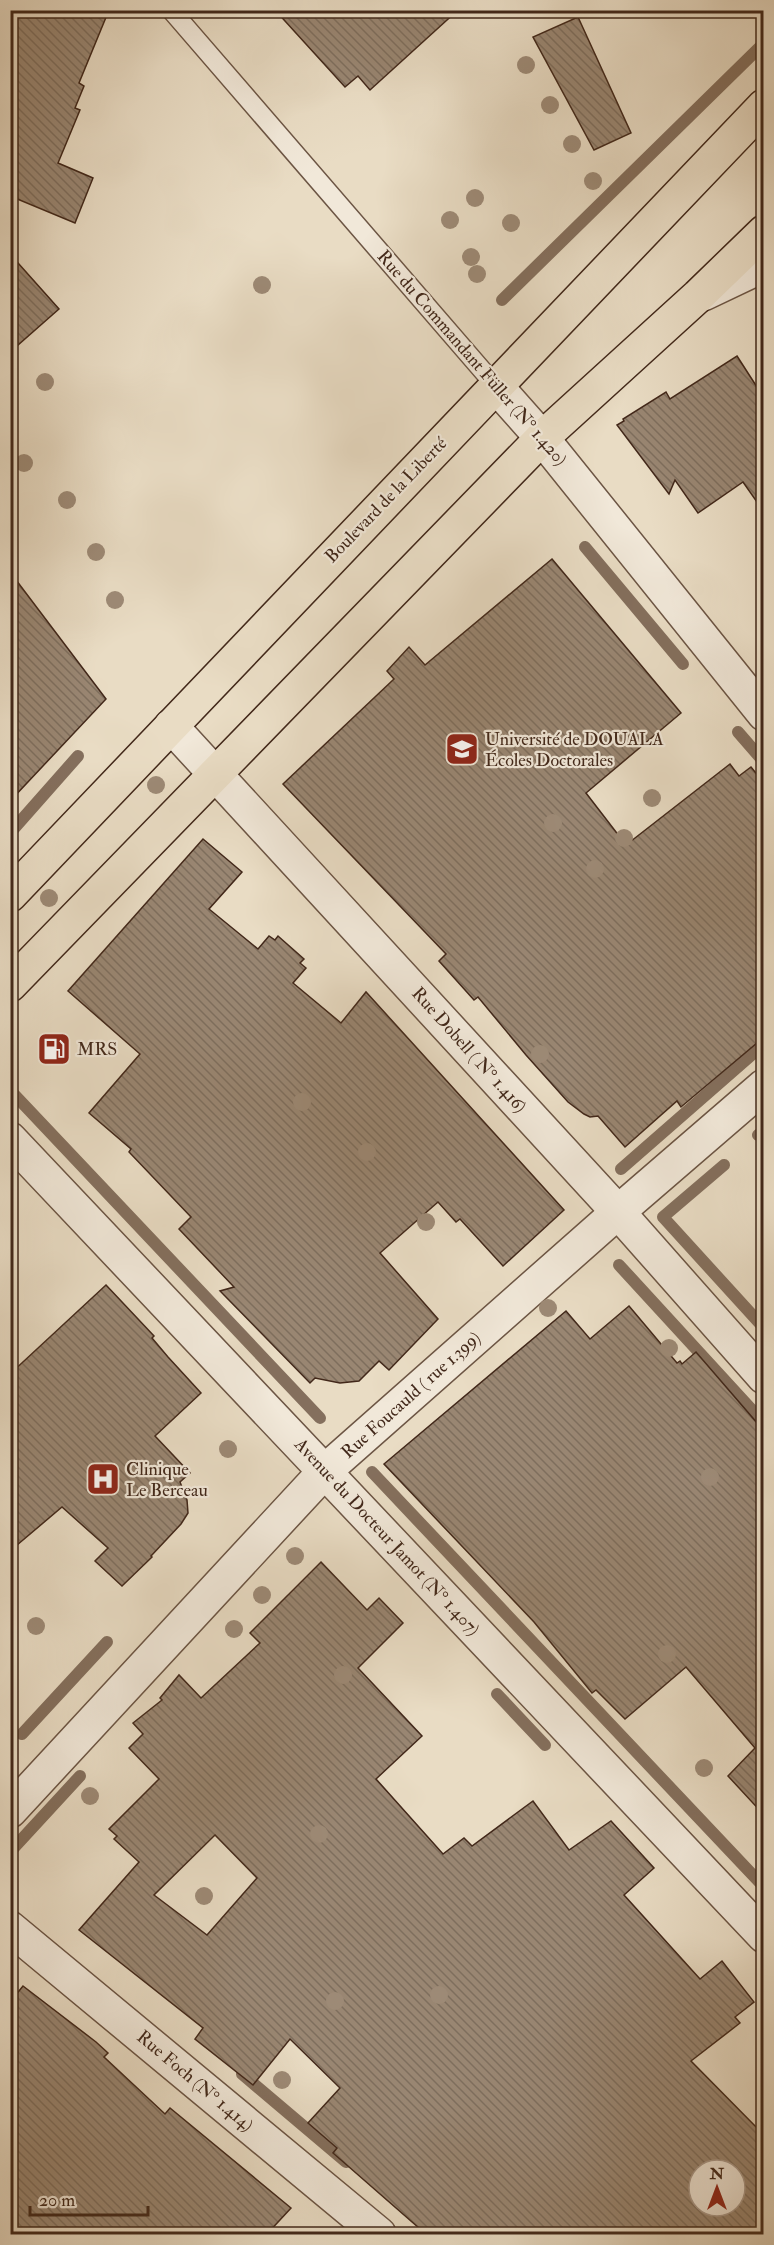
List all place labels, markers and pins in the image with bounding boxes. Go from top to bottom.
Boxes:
place label: Université de DOUALA Écoles Doctorales [485,728,664,772]
school or university icon: Université de DOUALA Écoles Doctorales [444,731,480,767]
fuel station icon: MRS [36,1031,72,1067]
place label: MRS [77,1038,117,1061]
place label: Clinique Le Berceau [126,1458,208,1502]
hospital icon: Clinique Le Berceau [85,1461,121,1497]

